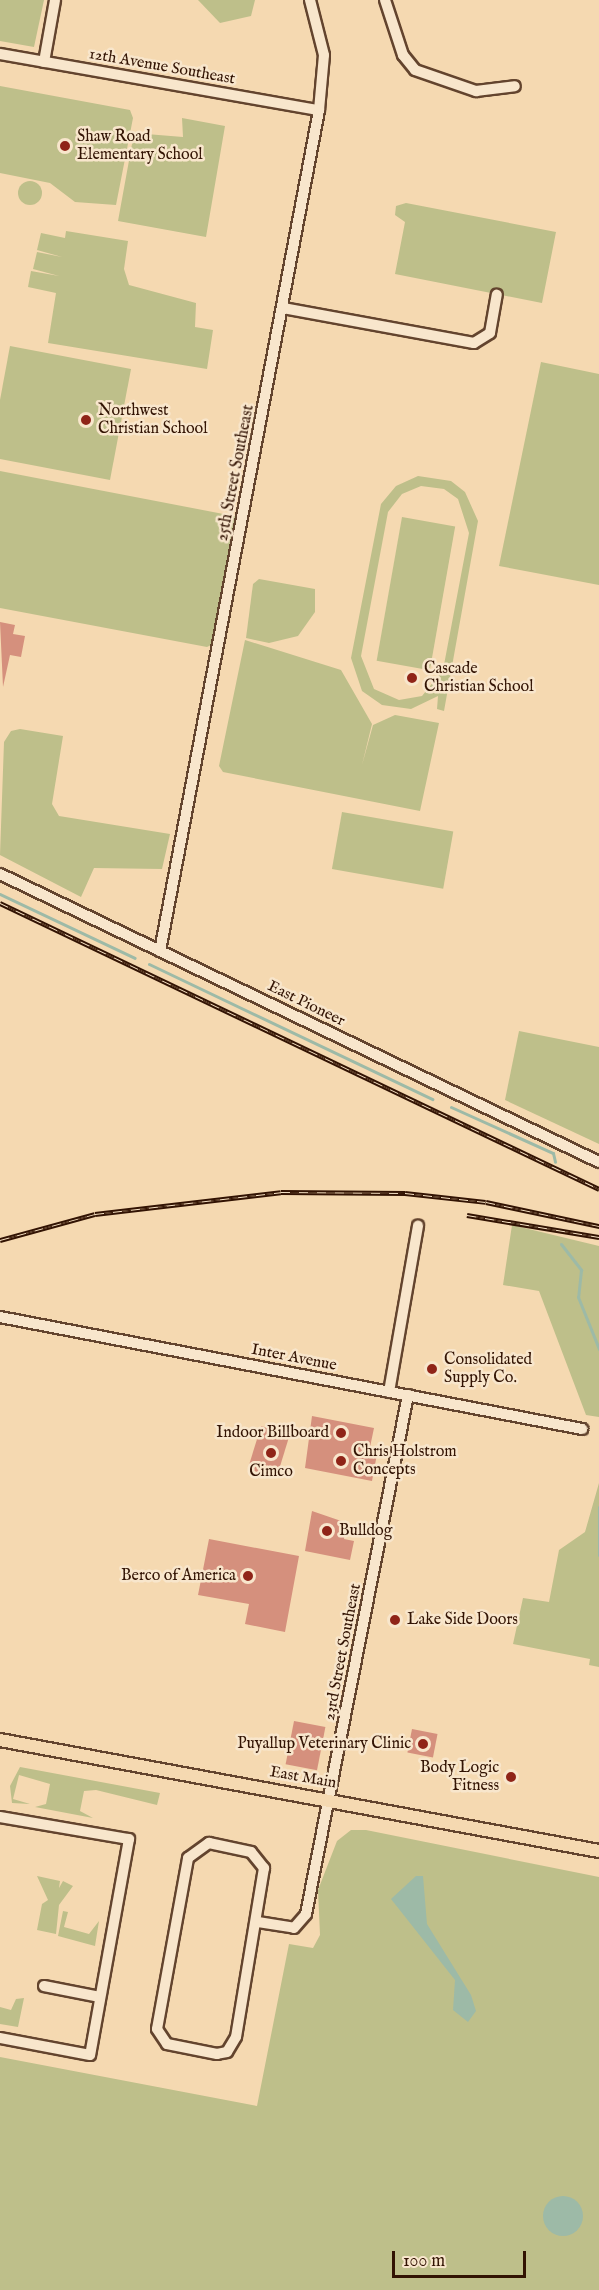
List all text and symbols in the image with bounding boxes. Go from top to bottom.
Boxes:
street label: 12th Avenue Southeast [88,45,236,89]
place label: Shaw Road Elementary School [77,127,203,165]
marker: Shaw Road Elementary School [58,139,72,153]
place label: Northwest Christian School [98,401,208,439]
street label: 25th Street Southeast [213,403,259,543]
marker: Northwest Christian School [79,413,93,427]
place label: Cascade Christian School [424,659,534,697]
marker: Cascade Christian School [405,671,419,685]
street label: East Pioneer [264,977,348,1031]
street label: Inter Avenue [250,1340,338,1376]
place label: Consolidated Supply Co. [444,1350,532,1388]
marker: Consolidated Supply Co. [425,1362,439,1376]
place label: Indoor Billboard [216,1423,329,1443]
marker: Indoor Billboard [334,1426,348,1440]
place label: Chris Holstrom Concepts [353,1442,457,1480]
marker: Cimco [264,1446,278,1460]
marker: Chris Holstrom Concepts [334,1454,348,1468]
place label: Cimco [249,1462,293,1482]
place label: Bulldog [339,1521,392,1541]
marker: Bulldog [320,1524,334,1538]
place label: Berco of America [121,1566,236,1586]
marker: Berco of America [241,1569,255,1583]
street label: 23rd Street Southeast [320,1582,366,1722]
place label: Lake Side Doors [407,1610,518,1630]
marker: Lake Side Doors [388,1613,402,1627]
place label: Puyallup Veterinary Clinic [237,1734,411,1754]
marker: Puyallup Veterinary Clinic [416,1737,430,1751]
place label: Body Logic Fitness [420,1758,499,1796]
street label: East Main [268,1763,338,1793]
marker: Body Logic Fitness [504,1770,518,1784]
scale bar [395,2239,528,2277]
text: 100 m [403,2250,445,2273]

